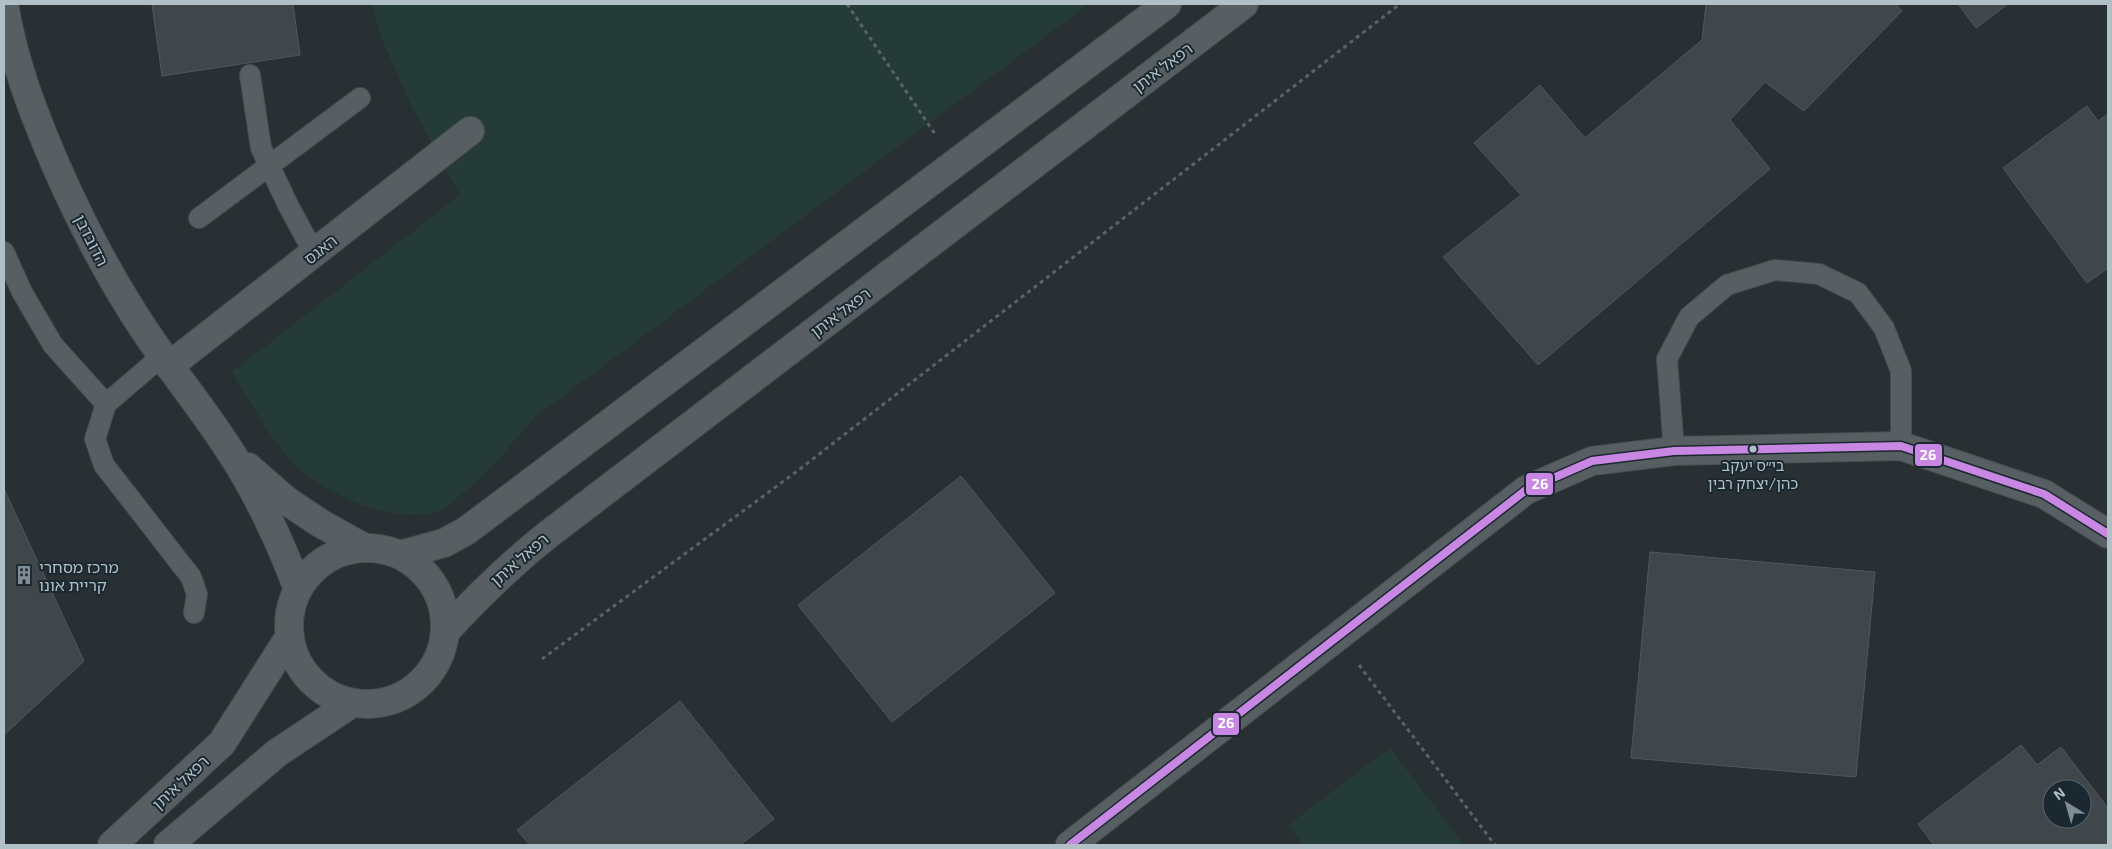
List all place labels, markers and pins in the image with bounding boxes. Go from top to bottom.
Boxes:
marker: בי״ס יעקב כהן/יצחק רבין [1748,444,1758,454]
place label: בי״ס יעקב כהן/יצחק רבין [1708,456,1798,492]
place label: מרכז מסחרי קריית אונו [39,557,119,594]
building icon: מרכז מסחרי קריית אונו [13,564,35,586]

